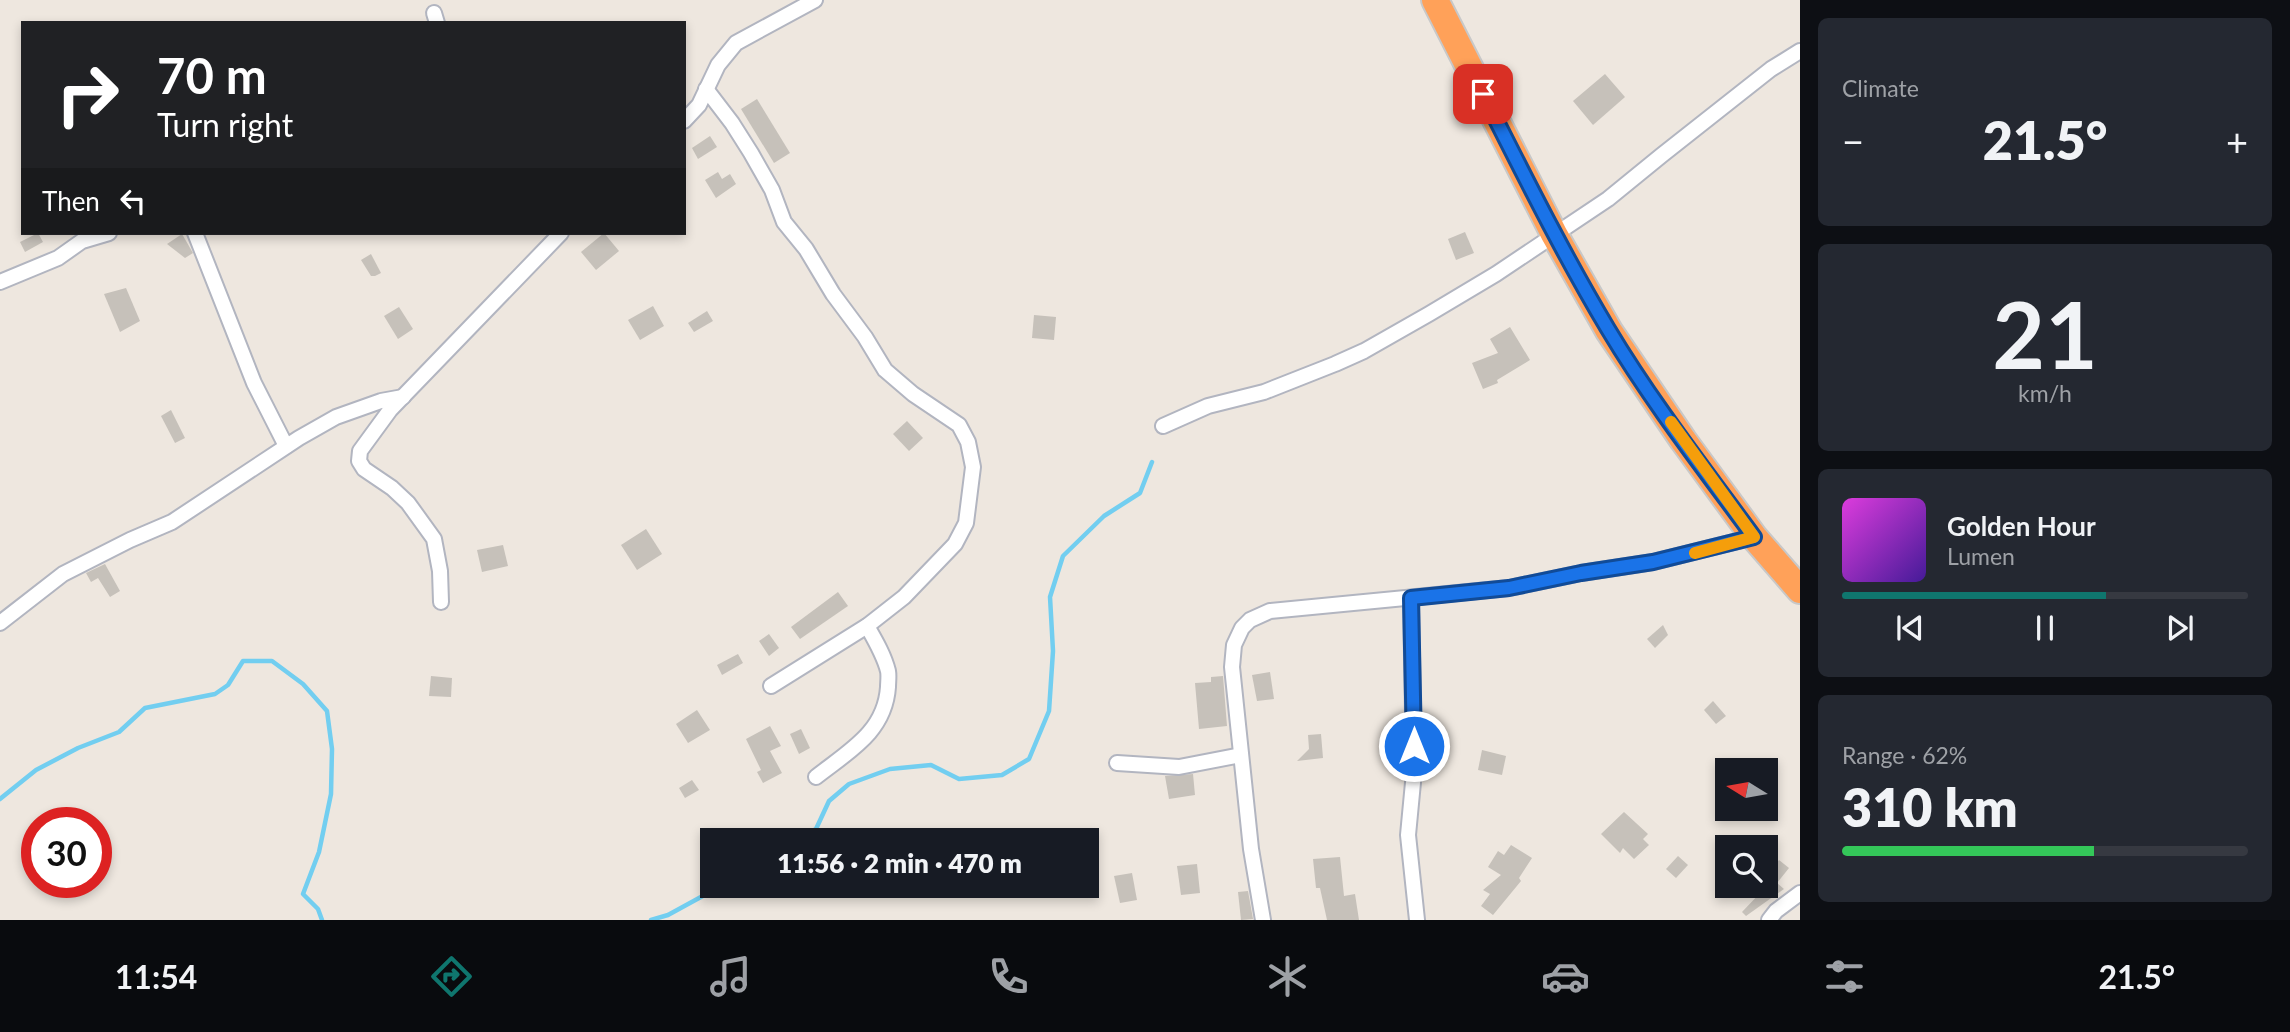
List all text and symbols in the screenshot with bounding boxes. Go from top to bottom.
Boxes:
text: 70 m [157,46,267,104]
icon: right [42,49,133,140]
pin [1453,64,1513,124]
text: Climate [1842,74,1919,102]
icon: arrive [1464,75,1502,113]
text: Turn right [157,105,293,144]
text: 21.5° [1983,109,2107,171]
text: − [1842,118,1864,164]
text: + [2226,118,2248,164]
icon: left [114,182,152,220]
text: Then [42,185,100,217]
text: 21 [1992,279,2098,388]
text: km/h [2018,379,2072,407]
text: Golden Hour [1947,510,2096,542]
text: Lumen [1947,542,2015,570]
icon: previous [1891,609,1929,647]
icon: pause [2026,609,2064,647]
icon: next [2161,609,2199,647]
position arrow [1377,709,1451,783]
text: Range · 62% [1842,741,1967,769]
north arrow [1715,758,1778,821]
map controls [1715,758,1778,898]
text: 310 km [1842,776,2018,838]
speed limit sign: 30 [21,807,112,898]
button: search [1715,835,1778,898]
text: 11:56 · 2 min · 470 m [777,847,1022,879]
icon: directions [427,952,476,1001]
icon: music [706,952,755,1001]
icon: phone [984,952,1033,1001]
icon: climate [1263,952,1312,1001]
icon: car [1541,952,1590,1001]
icon: filters [1820,952,1869,1001]
text: 11:54 [115,957,197,996]
text: 21.5° [2099,957,2175,996]

